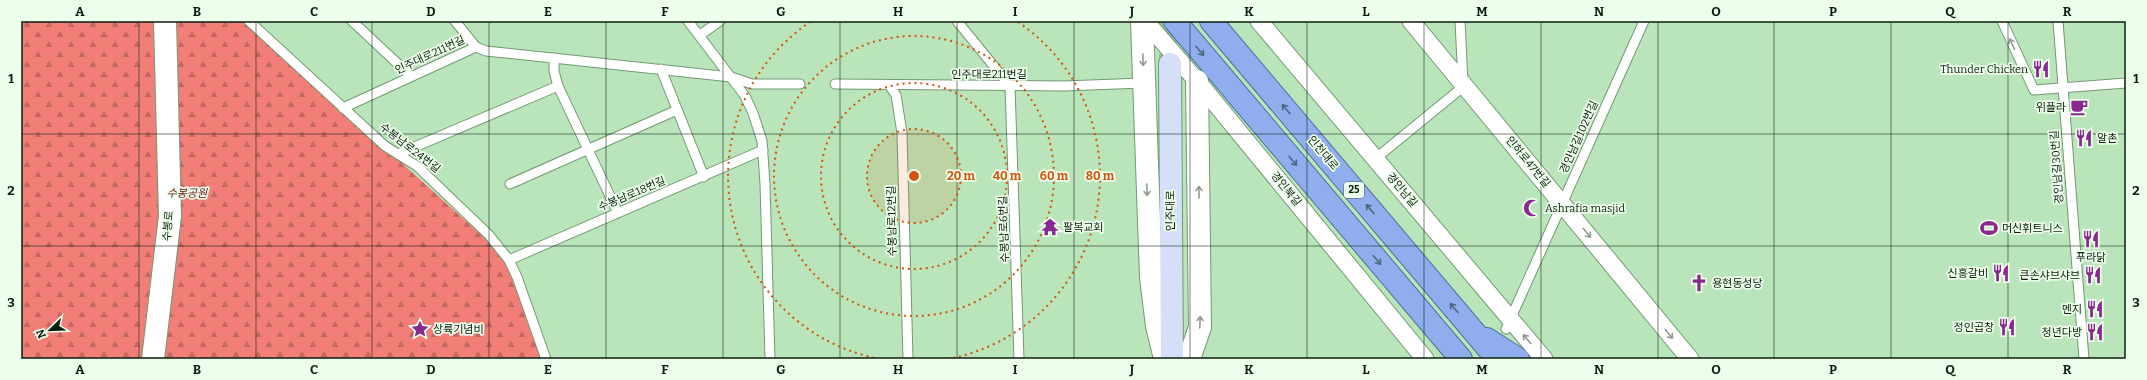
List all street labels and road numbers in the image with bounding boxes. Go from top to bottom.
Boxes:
street label: 인주대로211번길 [393,33,467,77]
street label: 인주대로211번길 [951,68,1027,81]
street label: 경인남길102번길 [1557,99,1601,175]
street label: 수봉남로24번길 [377,120,443,176]
street label: 경인남길30번길 [2048,130,2066,204]
street label: 인천대로 [1305,133,1341,173]
street label: 인하로47번길 [1503,134,1553,190]
street label: 경인북길 [1268,169,1304,209]
street label: 경인남길 [1384,170,1420,210]
street label: 수봉남로18번길 [596,174,668,214]
road number: 25 [1344,182,1364,198]
street label: 수봉남로12번길 [885,185,899,257]
street label: 인주대로 [1164,191,1177,231]
street label: 수봉남로6번길 [996,195,1012,263]
street label: 수봉로 [160,210,176,242]

